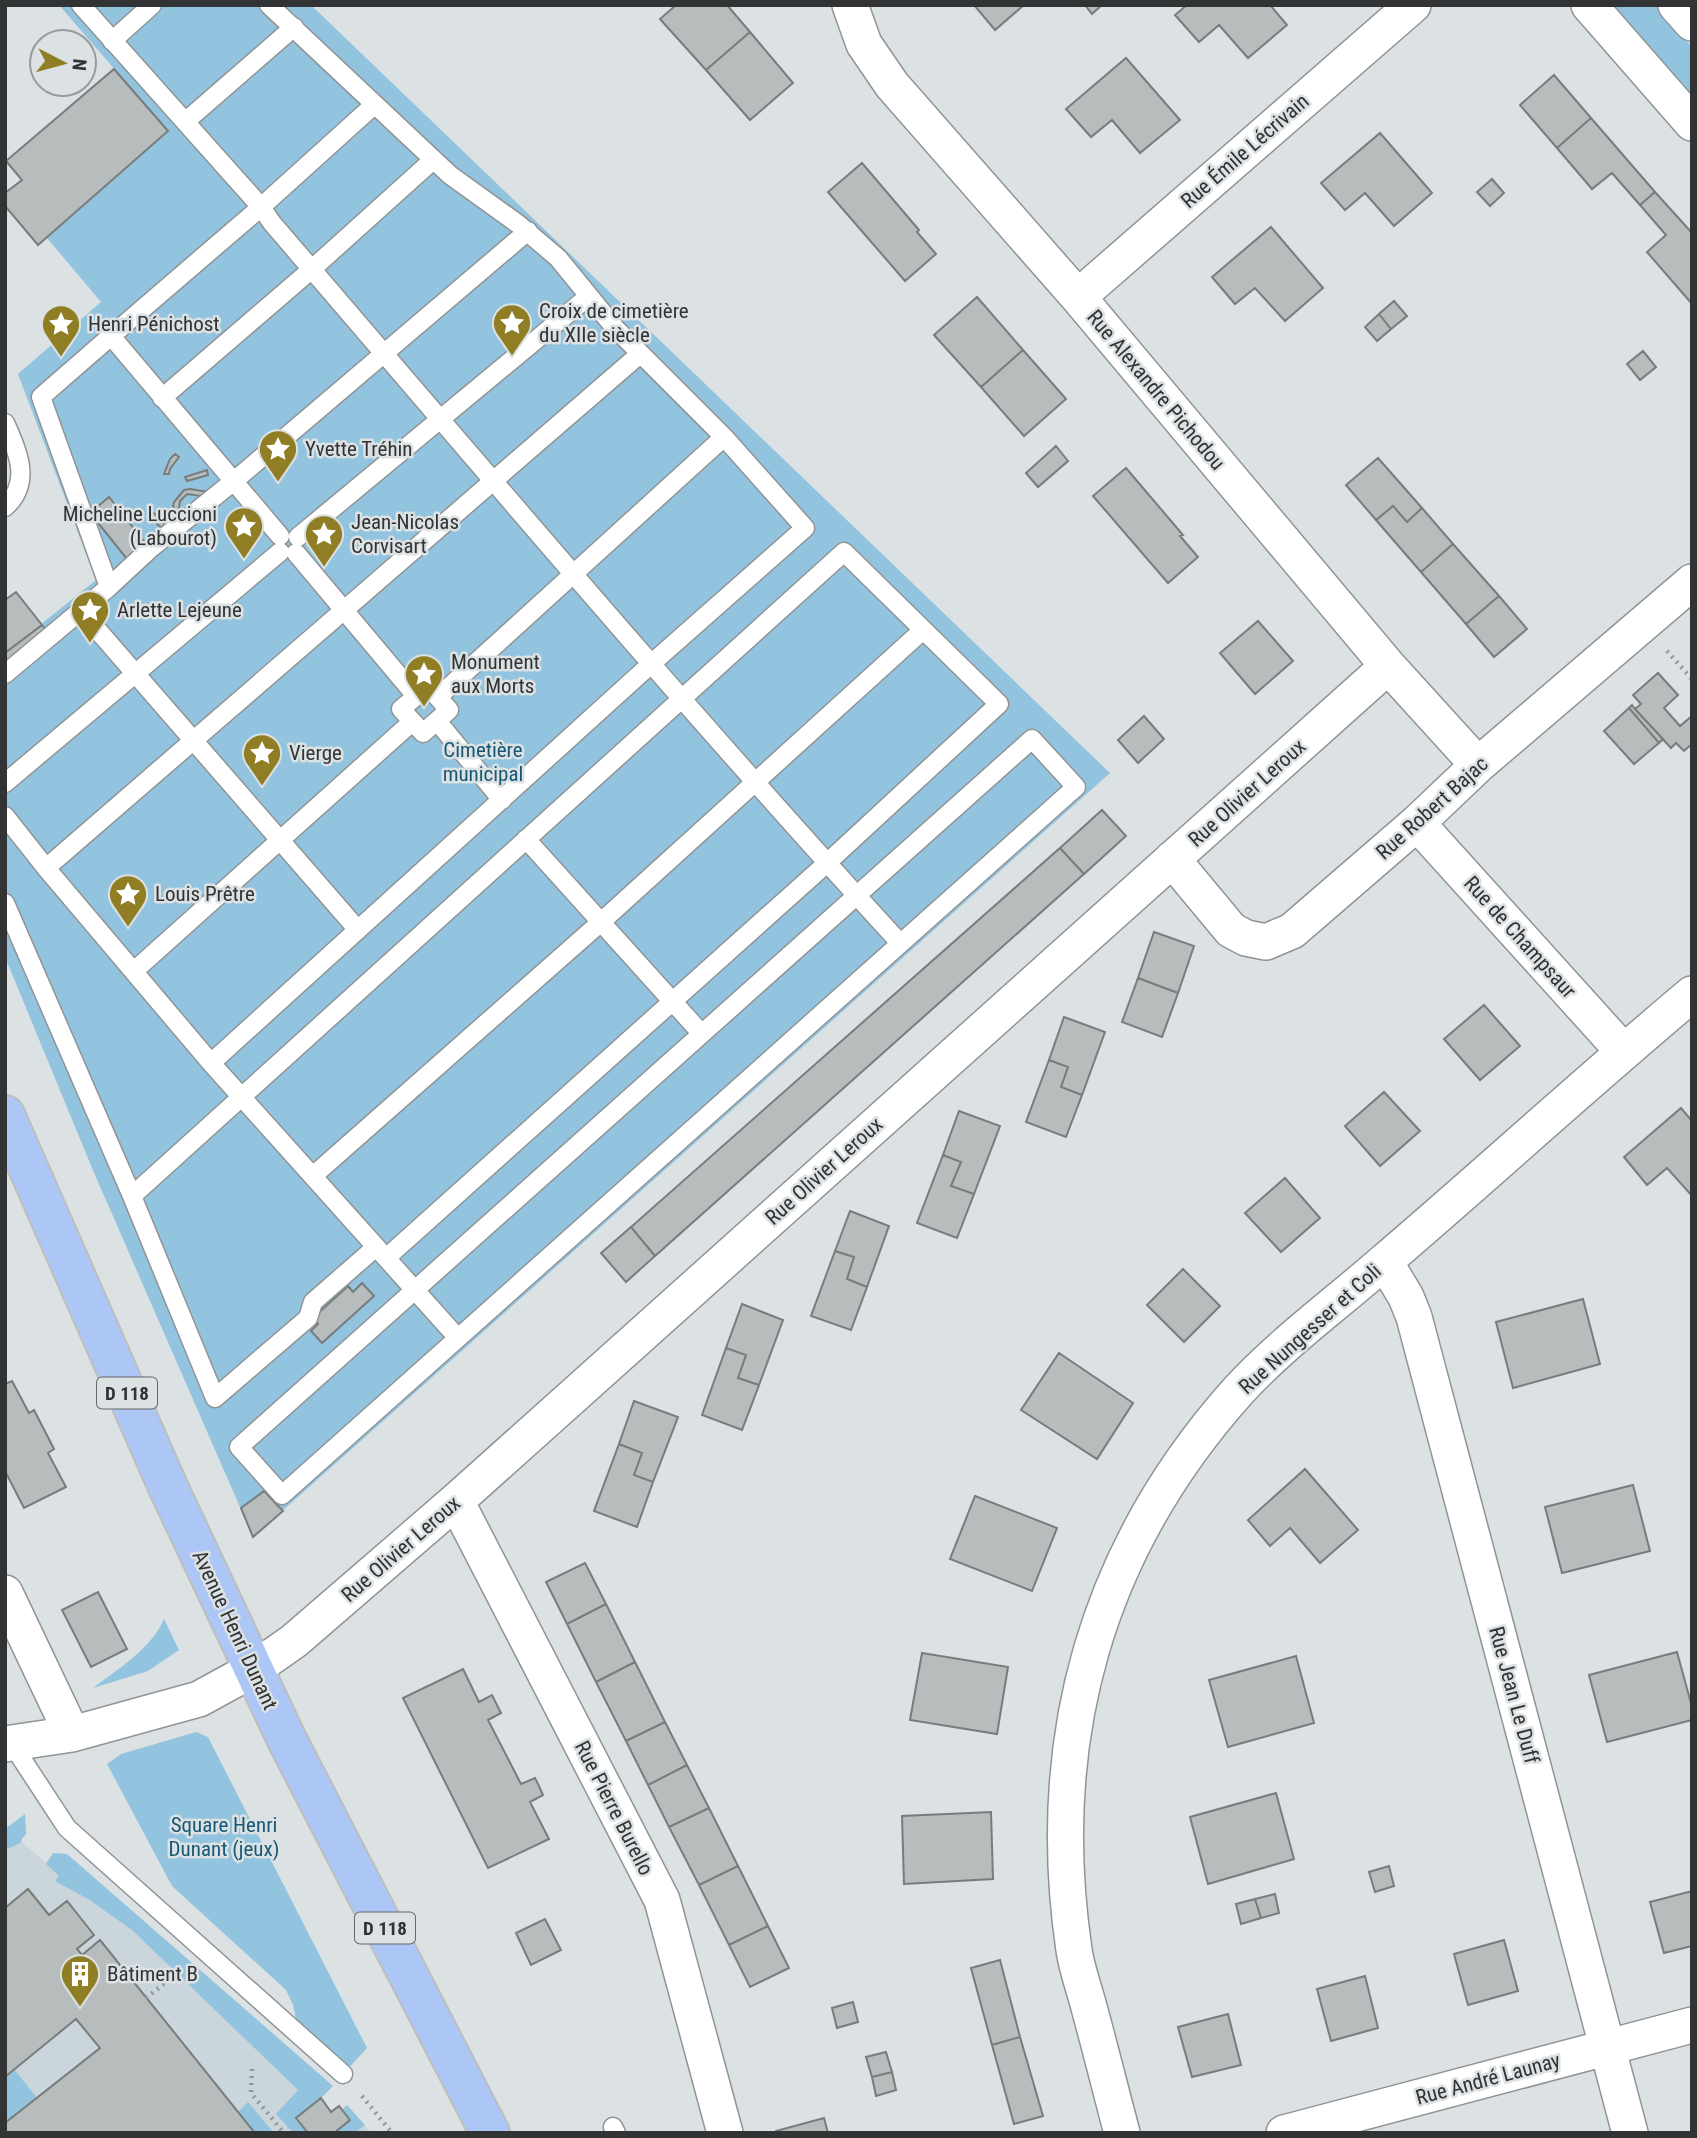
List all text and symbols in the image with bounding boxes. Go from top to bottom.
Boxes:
north arrow [28,28,98,98]
text: N [67,58,91,72]
street label: Rue Émile Lécrivain [1176,89,1314,213]
place label: Croix de cimetière du XIIe siècle [539,299,689,347]
place icon: Croix de cimetière du XIIe siècle [491,302,533,357]
place icon: Henri Pénichost [40,303,82,358]
street label: Rue Alexandre Pichodou [1082,305,1230,475]
place label: Henri Pénichost [88,312,220,336]
place icon: Yvette Tréhin [257,428,299,483]
place label: Yvette Tréhin [305,437,413,461]
place label: Micheline Luccioni (Labourot) [63,502,217,550]
place icon: Micheline Luccioni (Labourot) [223,505,265,560]
place label: Jean-Nicolas Corvisart [351,510,459,558]
place icon: Jean-Nicolas Corvisart [303,513,345,568]
place icon: Arlette Lejeune [69,589,111,644]
place label: Arlette Lejeune [117,598,242,622]
place label: Monument aux Morts [451,650,540,698]
place icon: Monument aux Morts [403,653,445,708]
place icon: Vierge [241,732,283,787]
street label: Rue Olivier Leroux [1184,734,1310,852]
park label: Cimetière municipal [443,738,523,786]
place label: Vierge [289,741,342,765]
street label: Rue Robert Bajac [1371,752,1493,864]
street label: Rue de Champsaur [1459,871,1581,1003]
place icon: Louis Prêtre [107,873,149,928]
place label: Louis Prêtre [155,882,255,906]
street label: Rue Olivier Leroux [761,1112,887,1230]
street label: Rue Nungesser et Coli [1234,1259,1386,1399]
road number: D 118 [97,1378,157,1408]
street label: Rue Olivier Leroux [337,1491,465,1607]
street label: Avenue Henri Dunant [188,1546,282,1714]
street label: Rue Jean Le Duff [1484,1624,1544,1767]
street label: Rue Pierre Burello [570,1737,658,1879]
park label: Square Henri Dunant (jeux) [169,1813,279,1861]
road number: D 118 [355,1912,415,1944]
building icon: Bâtiment B [59,1953,101,2008]
place label: Bâtiment B [107,1962,198,1986]
street label: Rue André Launay [1413,2048,1563,2110]

